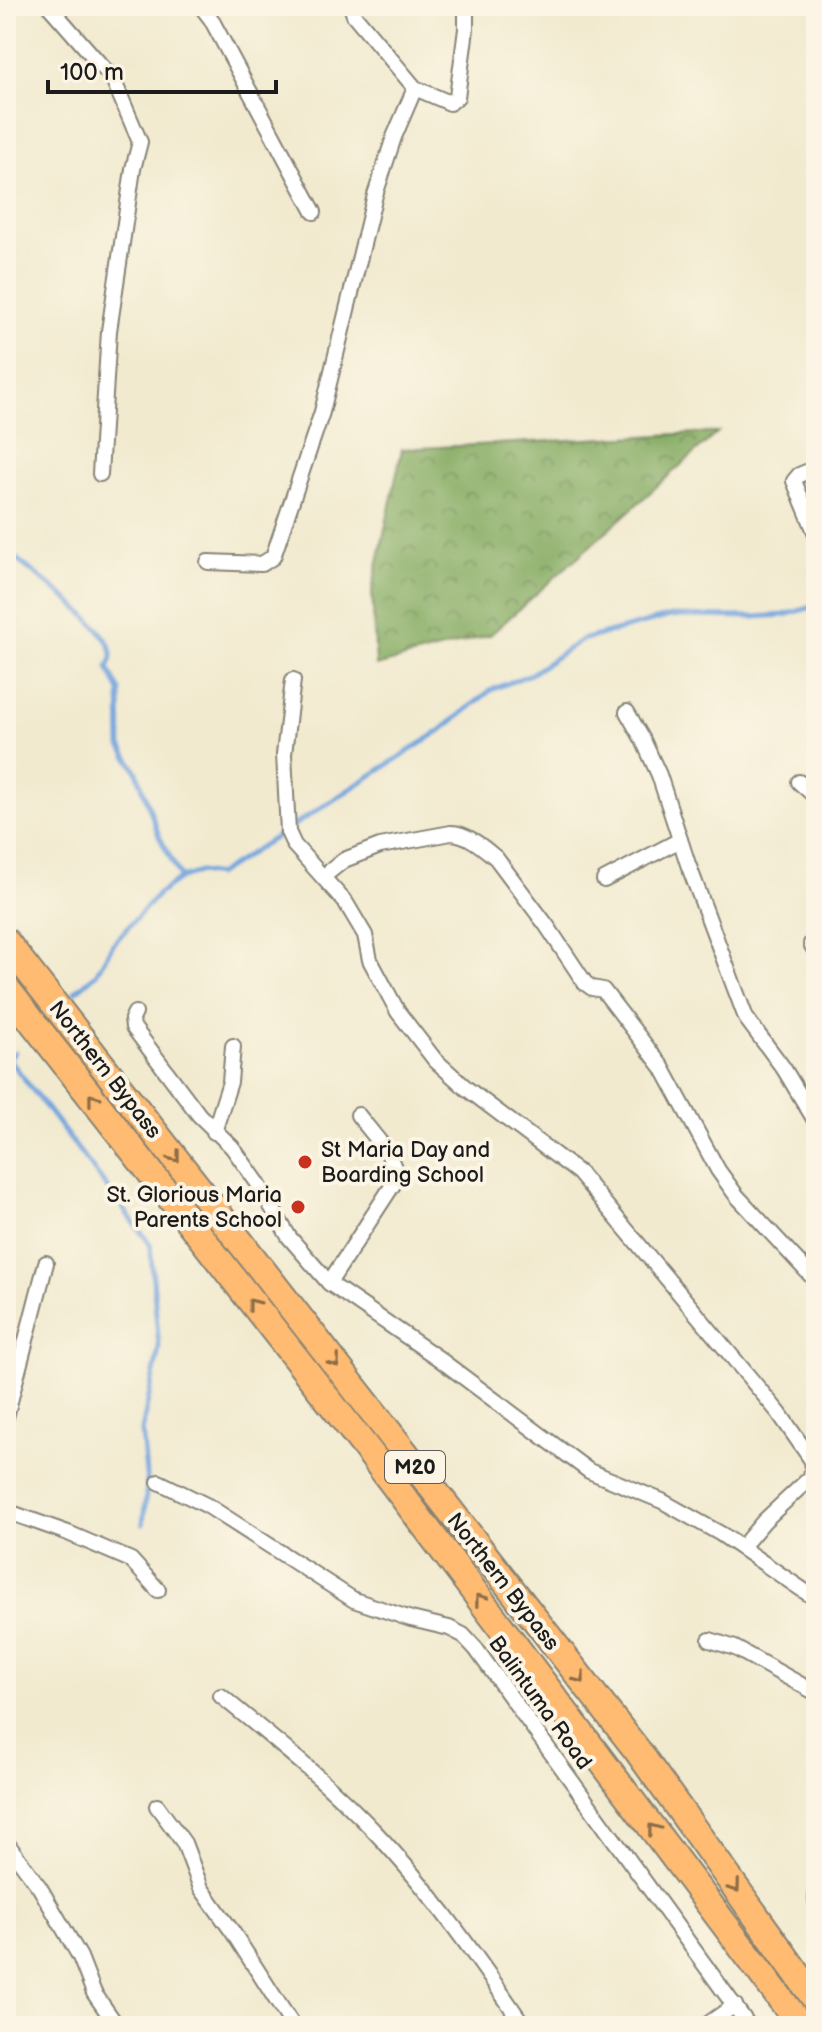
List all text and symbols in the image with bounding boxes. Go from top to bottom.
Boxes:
scale bar [48,44,276,94]
text: 100 m [60,58,124,87]
street label: Northern Bypass [43,996,167,1144]
one-way arrow [89,1093,103,1108]
place label: St Maria Day and Boarding School [321,1137,490,1189]
one-way arrow [166,1148,180,1163]
marker: St Maria Day and Boarding School [296,1153,314,1171]
place label: St. Glorious Maria Parents School [107,1182,282,1234]
marker: St. Glorious Maria Parents School [289,1198,307,1216]
one-way arrow [249,1298,263,1313]
one-way arrow [325,1353,339,1368]
road number: M20 [385,1451,445,1483]
street label: Northern Bypass [441,1508,565,1656]
one-way arrow [475,1593,490,1608]
street label: Balintuma Road [482,1631,597,1775]
one-way arrow [571,1669,585,1684]
one-way arrow [649,1823,663,1838]
one-way arrow [725,1879,740,1893]

